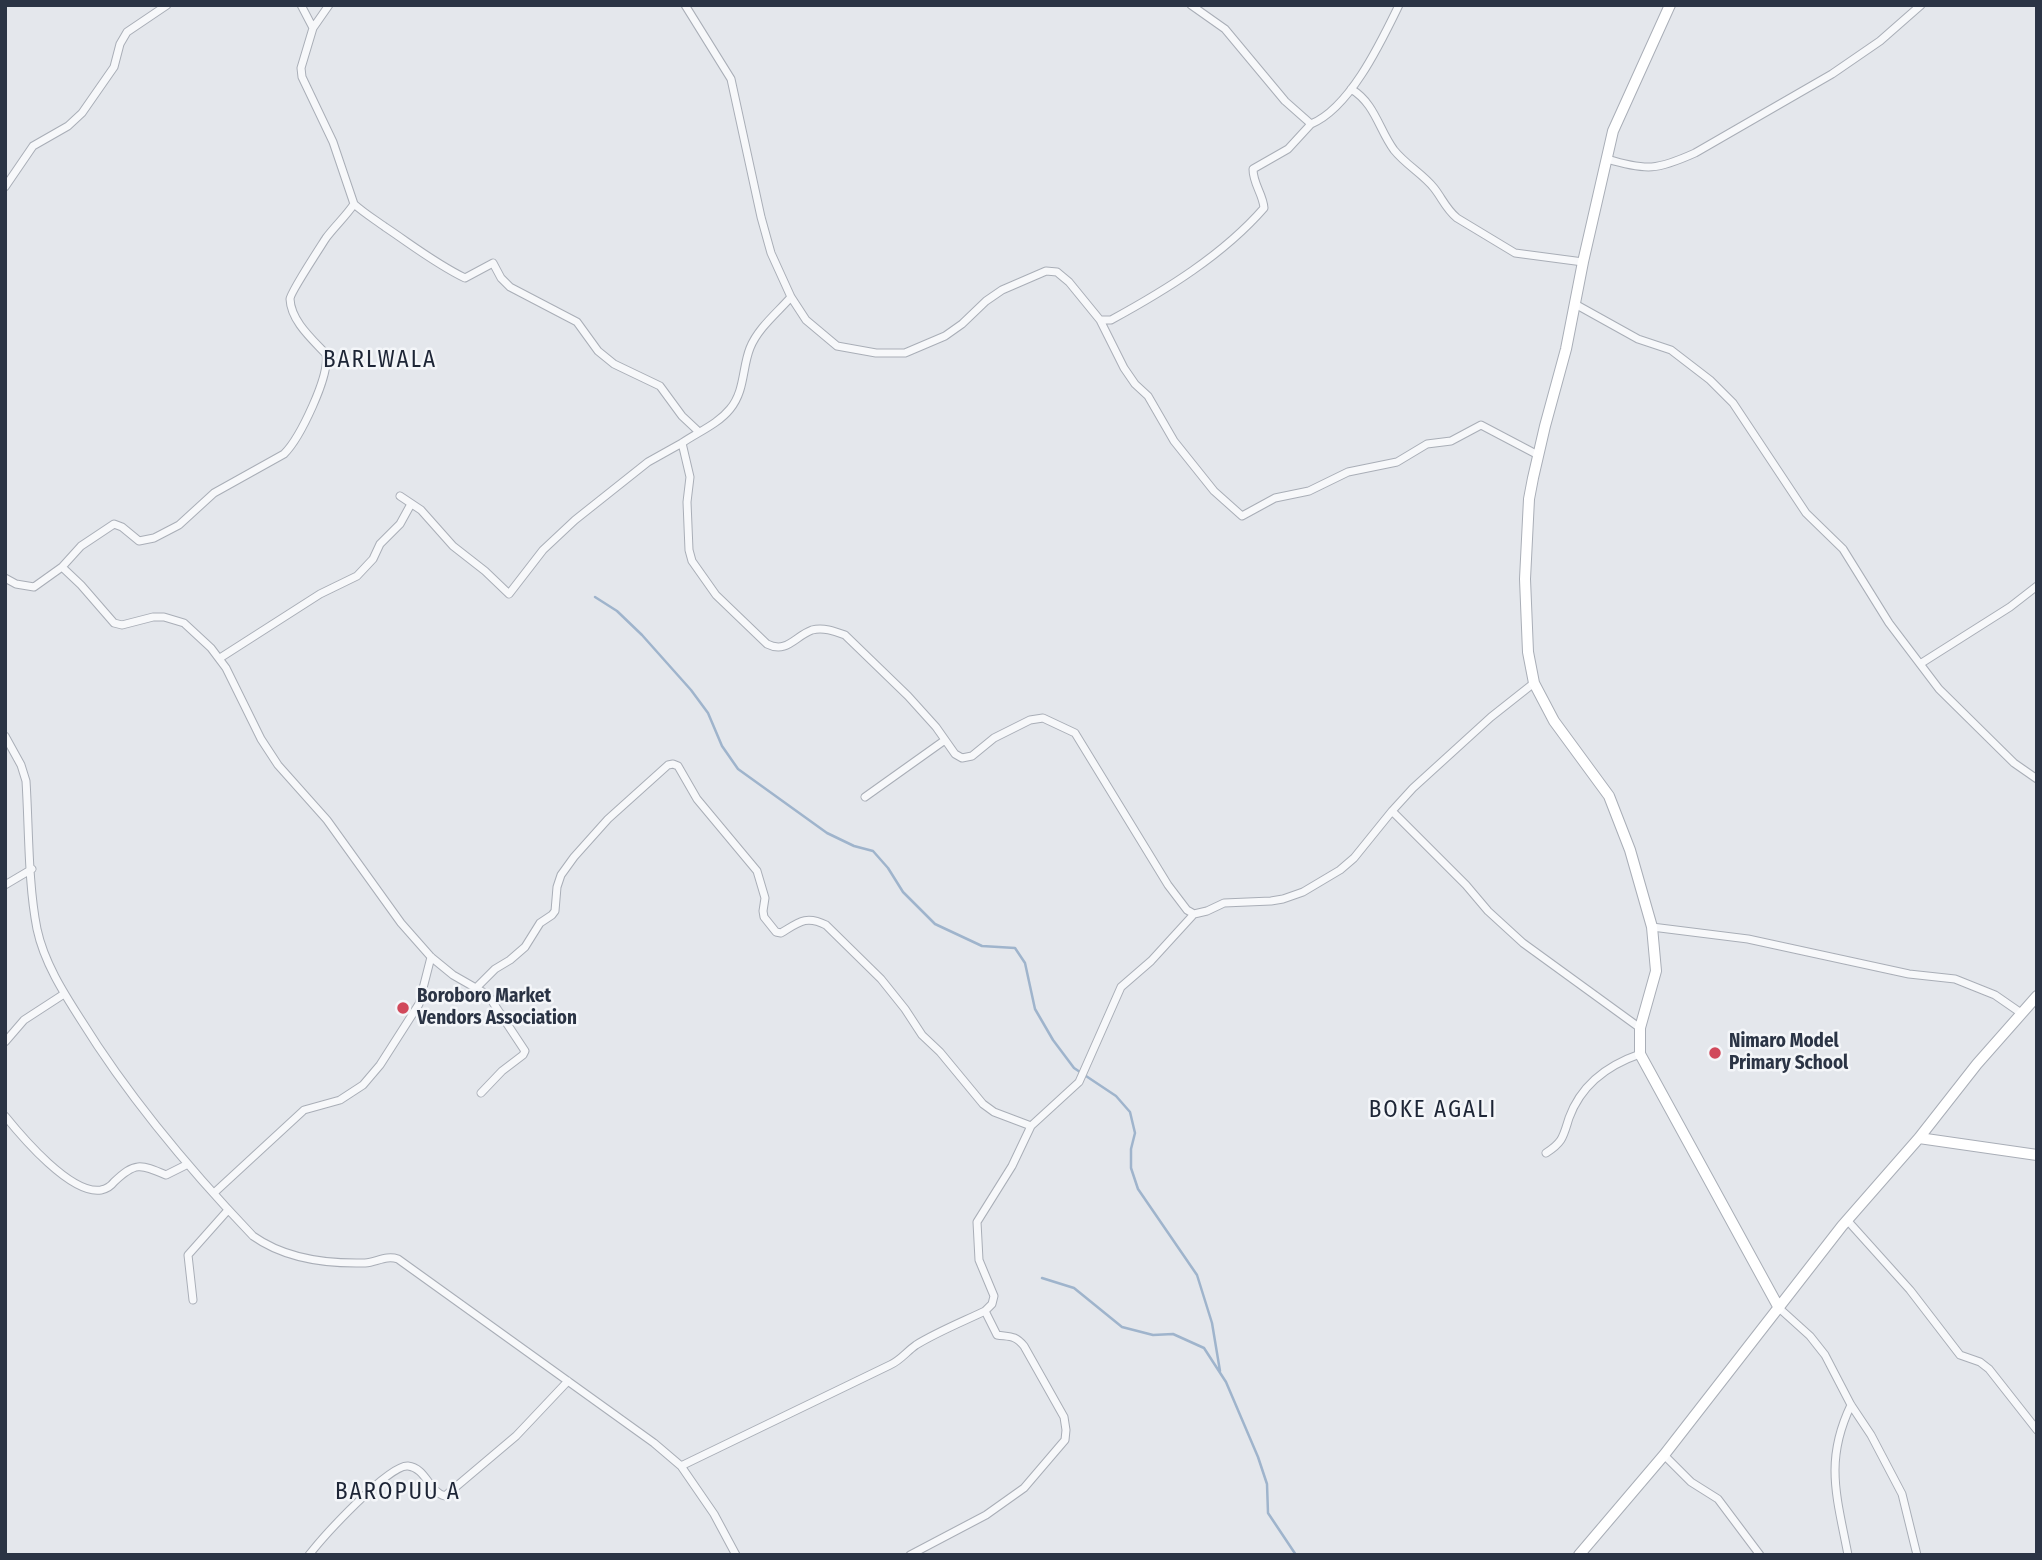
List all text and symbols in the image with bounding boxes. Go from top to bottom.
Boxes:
district label: BARLWALA [324,347,436,375]
place label: Boroboro Market Vendors Association [417,986,577,1030]
marker: Boroboro Market Vendors Association [395,1000,411,1016]
place label: Nimaro Model Primary School [1729,1031,1848,1075]
marker: Nimaro Model Primary School [1707,1045,1723,1061]
district label: BOKE AGALI [1370,1097,1496,1125]
district label: BAROPUU A [336,1479,460,1507]

